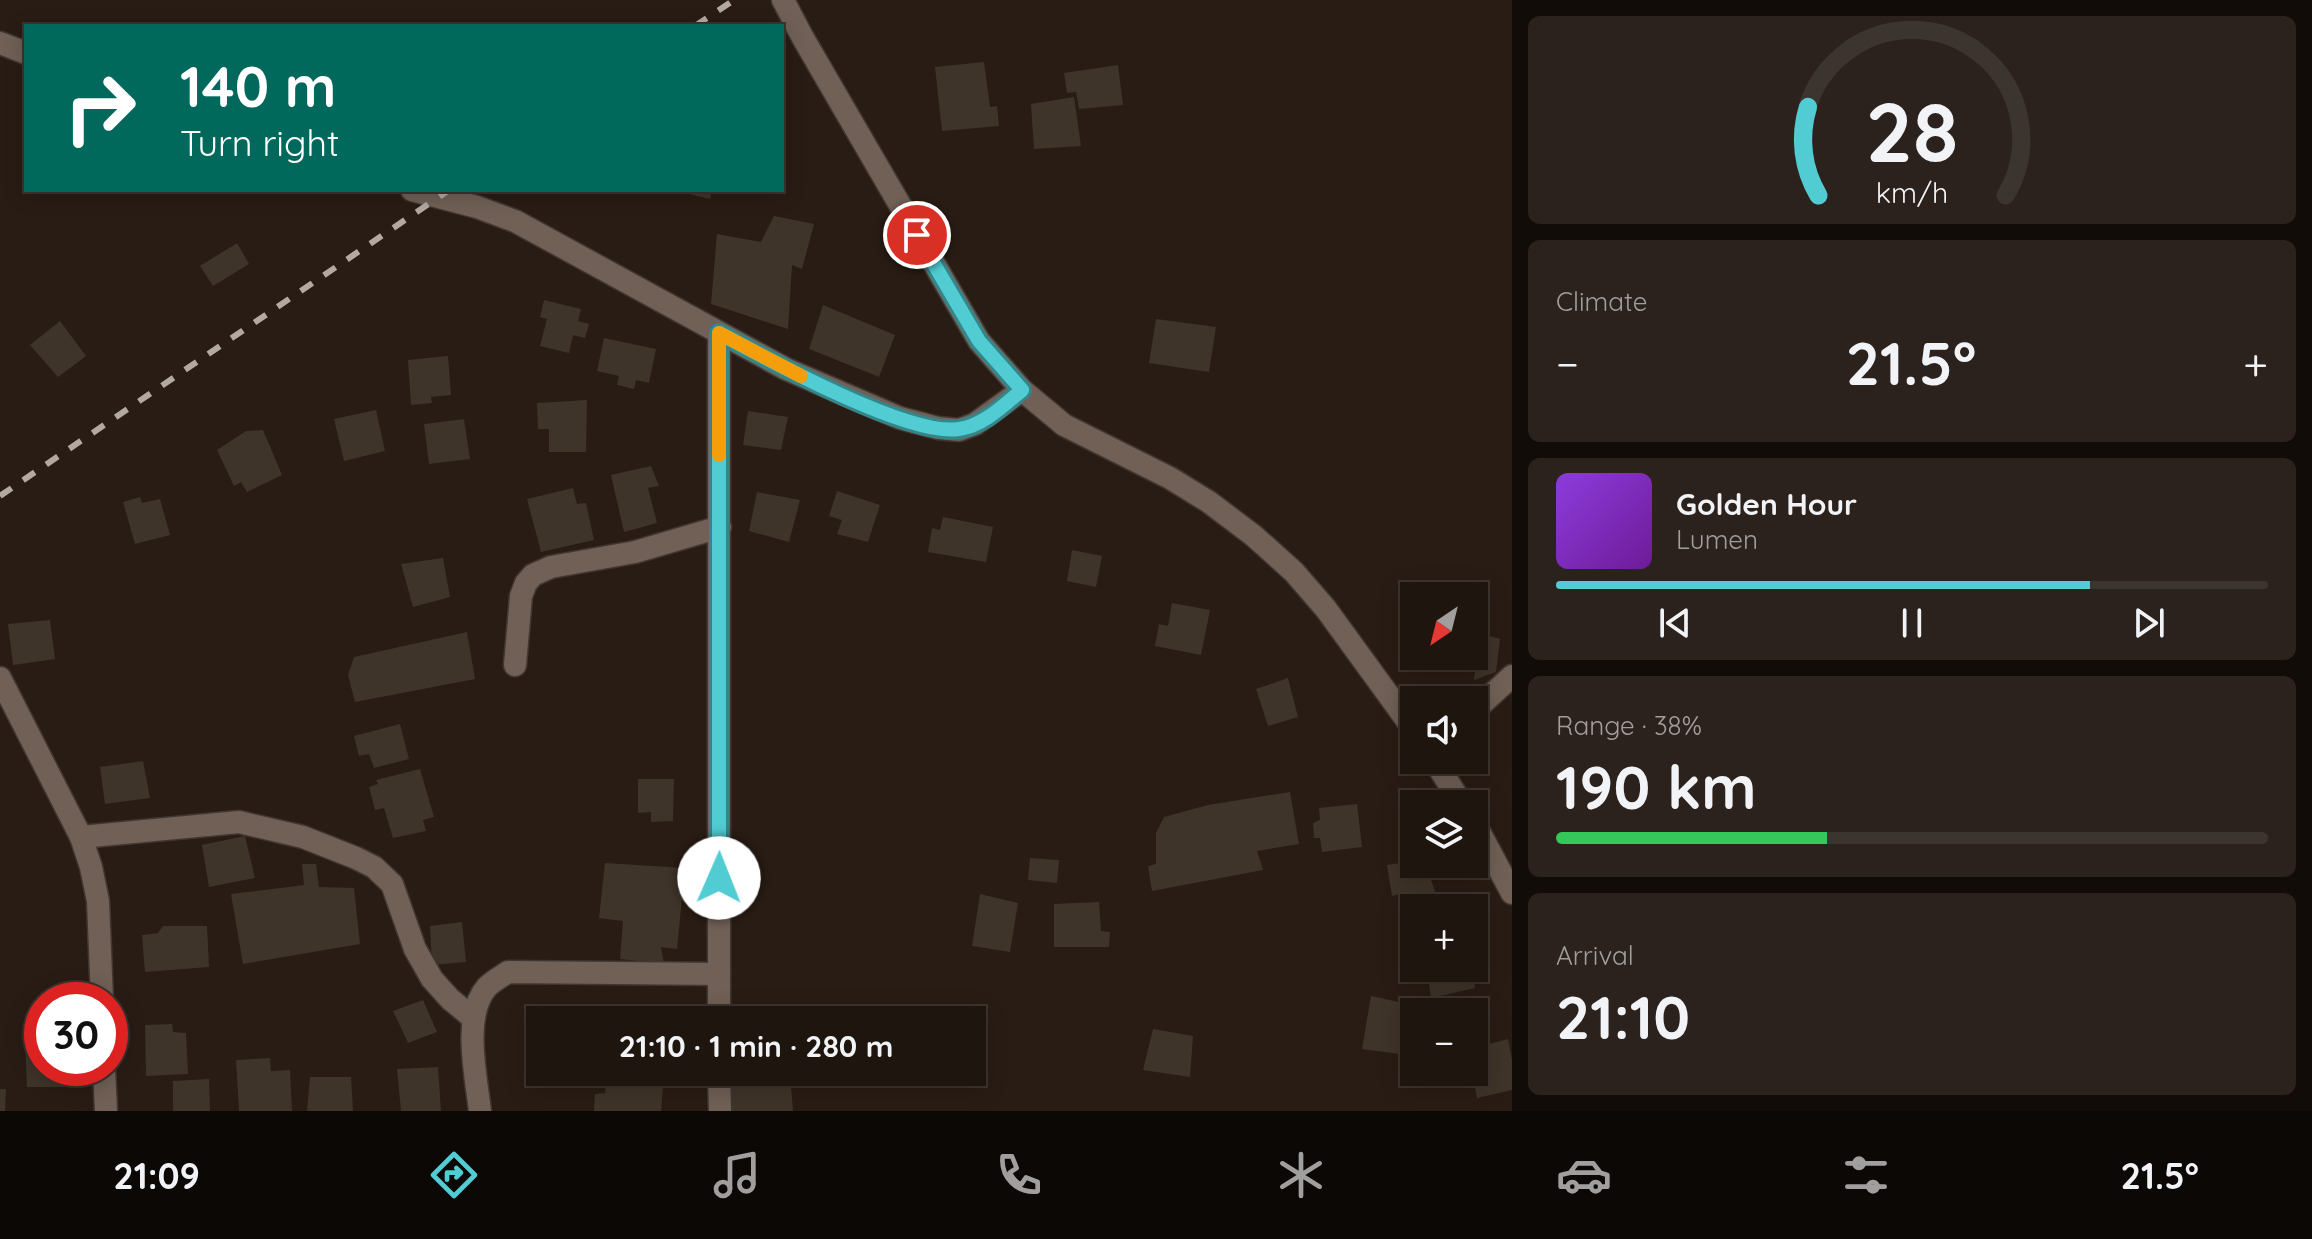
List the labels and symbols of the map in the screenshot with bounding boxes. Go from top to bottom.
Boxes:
pin [883,201,951,269]
north arrow [1400,582,1488,670]
position arrow [677,836,761,920]
speed limit sign: 30 [24,982,128,1086]

